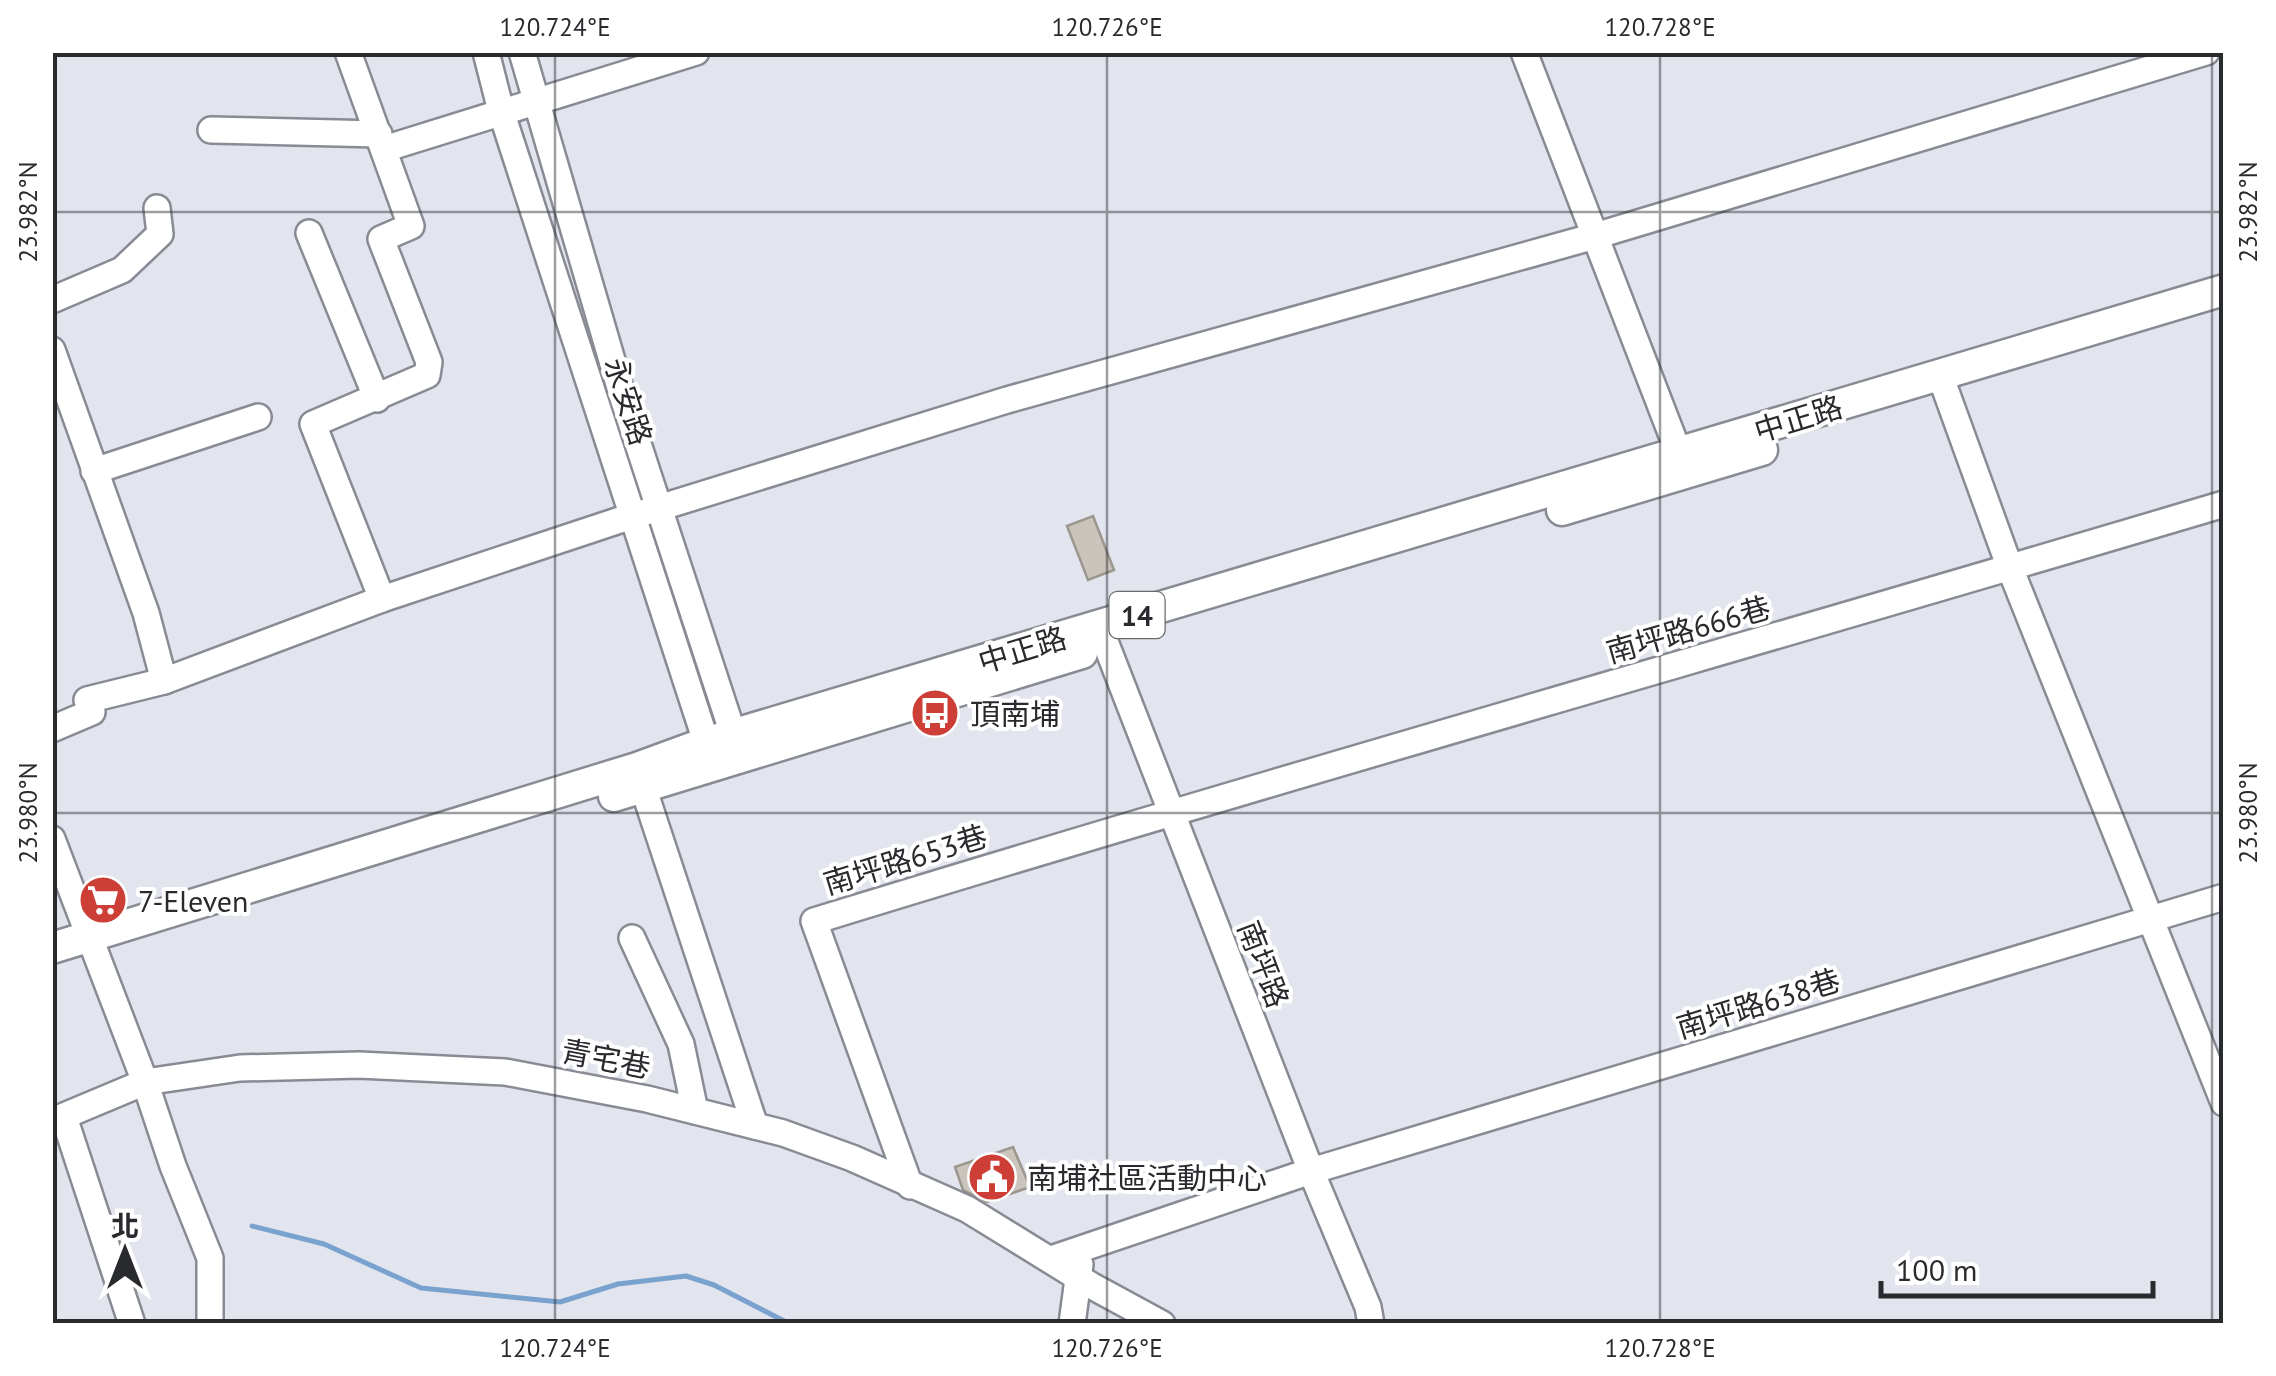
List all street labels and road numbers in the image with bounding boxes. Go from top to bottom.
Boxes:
street label: 永安路 [597,352,661,450]
street label: 中正路 [1749,386,1847,450]
street label: 南坪路666巷 [1601,587,1775,671]
road number: 14 [1110,592,1164,638]
street label: 中正路 [973,617,1071,681]
street label: 南坪路653巷 [818,816,992,902]
street label: 南坪路 [1230,915,1298,1013]
street label: 南坪路638巷 [1671,960,1845,1046]
street label: 青宅巷 [558,1030,654,1086]

